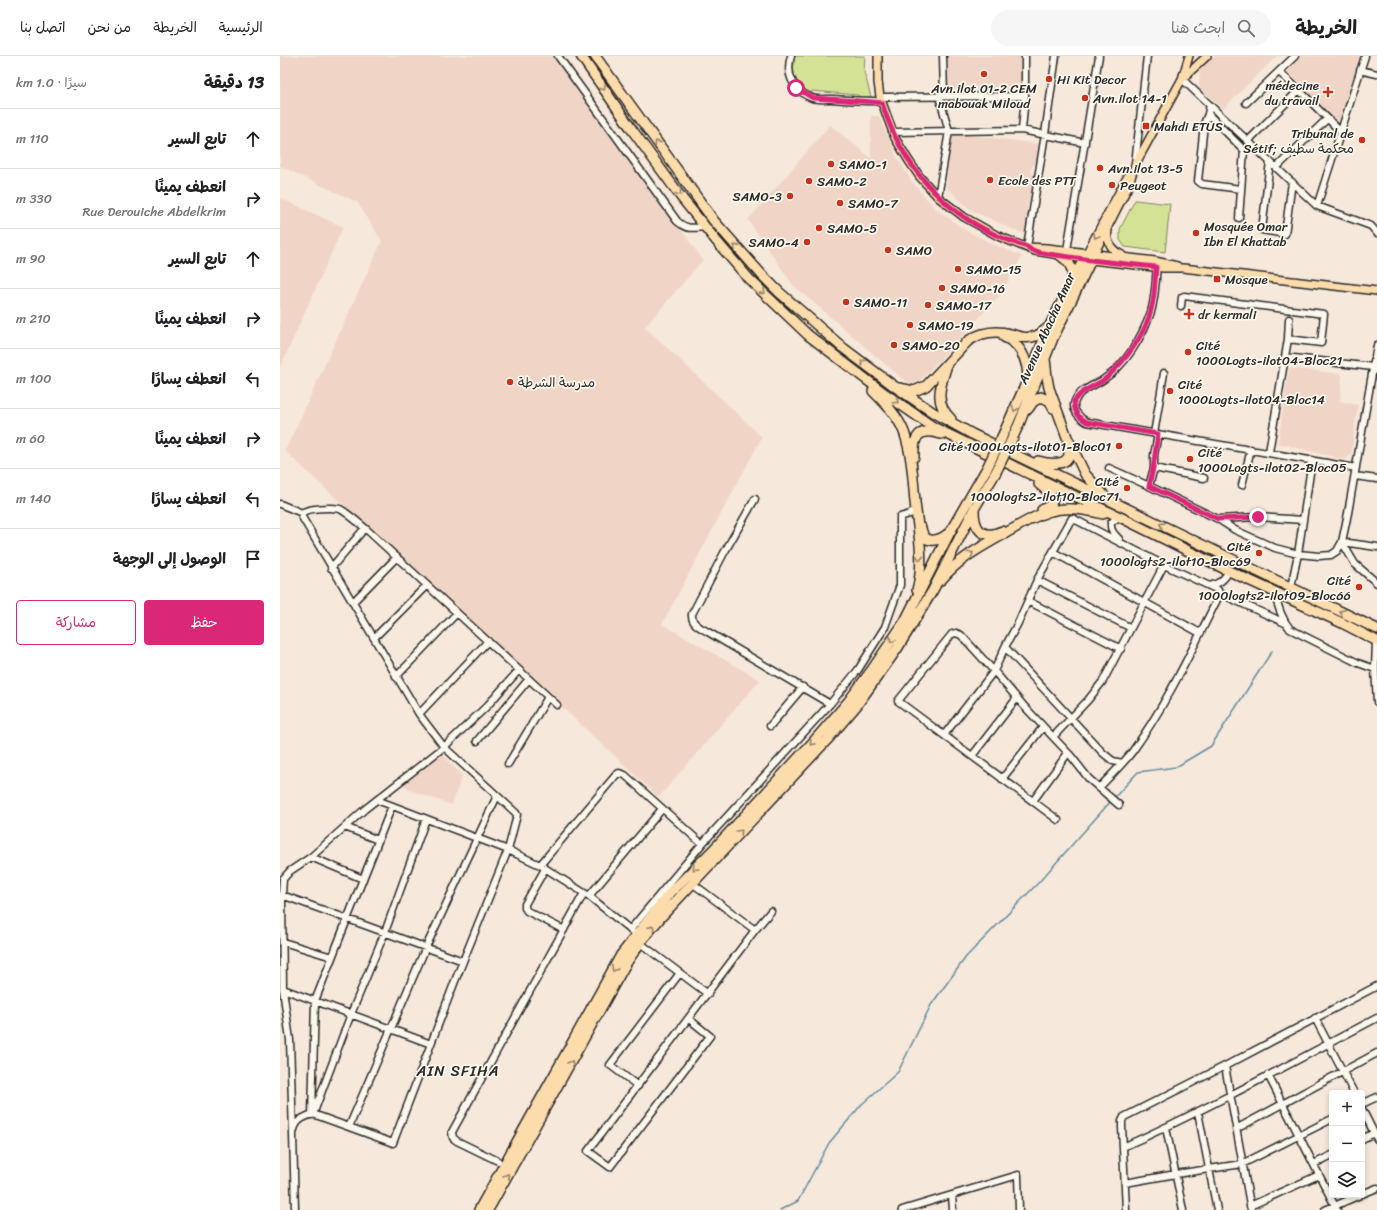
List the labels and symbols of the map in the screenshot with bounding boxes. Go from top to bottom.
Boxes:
place label: Hi Kit Decor [1057,68,1127,91]
marker: Avn.ilot 01-2 CEM mabouak Miloud [979,69,989,79]
marker: Hi Kit Decor [1044,74,1054,84]
place label: médecine du travail [1264,74,1319,112]
place label: Avn.ilot 01-2 CEM mabouak Miloud [930,77,1037,115]
route start [787,79,805,97]
one-way arrow [598,84,606,91]
marker: médecine du travail [1322,86,1334,98]
place label: Avn.ilot 14-1 [1092,87,1167,110]
marker: Avn.ilot 14-1 [1080,93,1090,103]
place label: Mahdi ETUS [1154,115,1223,138]
marker: Mahdi ETUS [1141,121,1151,131]
place label: Tribunal de Sétif; محكمة سطيف [1243,122,1354,160]
marker: Tribunal de Sétif; محكمة سطيف [1357,135,1367,145]
one-way arrow [654,140,662,147]
place label: SAMO-1 [839,153,887,176]
place label: Avn.ilot 13-5 [1107,157,1183,180]
marker: SAMO-1 [826,159,836,169]
marker: Avn.ilot 13-5 [1095,163,1105,173]
place label: Ecole des PTT [998,169,1077,192]
place label: SAMO-2 [817,170,867,193]
place label: Peugeot [1120,174,1167,197]
marker: Ecole des PTT [985,175,995,185]
marker: SAMO-2 [804,176,814,186]
marker: Peugeot [1107,180,1117,190]
place label: SAMO-3 [733,185,782,208]
one-way arrow [674,189,681,196]
marker: SAMO-3 [785,191,795,201]
place label: SAMO-7 [848,192,899,215]
marker: SAMO-7 [835,198,845,208]
place label: Mosquée Omar Ibn El Khattab [1203,215,1288,253]
place label: SAMO-5 [827,217,877,240]
marker: SAMO-5 [814,223,824,233]
marker: Mosquée Omar Ibn El Khattab [1191,228,1201,238]
place label: SAMO-4 [749,231,799,254]
one-way arrow [1093,232,1100,239]
marker: SAMO-4 [802,237,812,247]
place label: SAMO [896,239,932,262]
one-way arrow [733,244,740,251]
marker: SAMO [883,245,893,255]
place label: SAMO-15 [966,258,1022,281]
marker: SAMO-15 [953,264,963,274]
street label: Avenue Abacha Amar [1011,268,1082,389]
place label: Mosque [1225,268,1268,291]
marker: Mosque [1212,274,1222,284]
place label: SAMO-16 [950,277,1005,300]
marker: SAMO-16 [937,283,947,293]
one-way arrow [758,288,766,295]
place label: SAMO-11 [854,291,908,314]
place label: SAMO-17 [936,294,993,317]
marker: SAMO-11 [841,297,851,307]
marker: SAMO-17 [923,300,933,310]
place label: dr kermali [1198,303,1257,326]
marker: dr kermali [1183,308,1195,320]
place label: SAMO-19 [918,314,974,337]
marker: SAMO-19 [905,320,915,330]
place label: SAMO-20 [902,334,960,357]
place label: Cité 1000Logts-ilot04-Bloc21 [1196,334,1343,372]
marker: SAMO-20 [889,340,899,350]
marker: Cité 1000Logts-ilot04-Bloc21 [1183,347,1193,357]
one-way arrow [860,360,867,367]
place label: مدرسة الشرطة [518,371,595,394]
place label: Cité 1000Logts-ilot04-Bloc14 [1178,373,1325,411]
marker: مدرسة الشرطة [505,377,515,387]
marker: Cité 1000Logts-ilot04-Bloc14 [1165,386,1175,396]
one-way arrow [891,396,898,403]
one-way arrow [1012,405,1020,412]
place label: Cité 1000Logts-ilot01-Bloc01 [939,435,1111,458]
marker: Cité 1000Logts-ilot01-Bloc01 [1114,441,1124,451]
place label: Cité 1000Logts-ilot02-Bloc05 [1198,441,1347,479]
marker: Cité 1000Logts-ilot02-Bloc05 [1185,454,1195,464]
place label: Cité 1000logts2-ilot10-Bloc71 [970,470,1119,508]
marker: Cité 1000logts2-ilot10-Bloc71 [1122,483,1132,493]
route end [1249,508,1267,526]
one-way arrow [1158,522,1166,530]
place label: Cité 1000logts2-ilot10-Bloc69 [1100,535,1251,573]
marker: Cité 1000logts2-ilot10-Bloc69 [1254,548,1264,558]
one-way arrow [967,551,974,559]
one-way arrow [916,555,924,561]
place label: Cité 1000logts2-ilot09-Bloc66 [1198,569,1351,607]
marker: Cité 1000logts2-ilot09-Bloc66 [1354,582,1364,592]
one-way arrow [1339,609,1346,617]
one-way arrow [889,636,897,643]
one-way arrow [810,738,817,745]
one-way arrow [736,829,743,837]
one-way arrow [692,863,700,871]
one-way arrow [648,925,655,932]
one-way arrow [611,965,618,972]
district label: AIN SFIHA [415,1058,500,1084]
one-way arrow [566,1059,573,1067]
one-way arrow [502,1173,510,1180]

